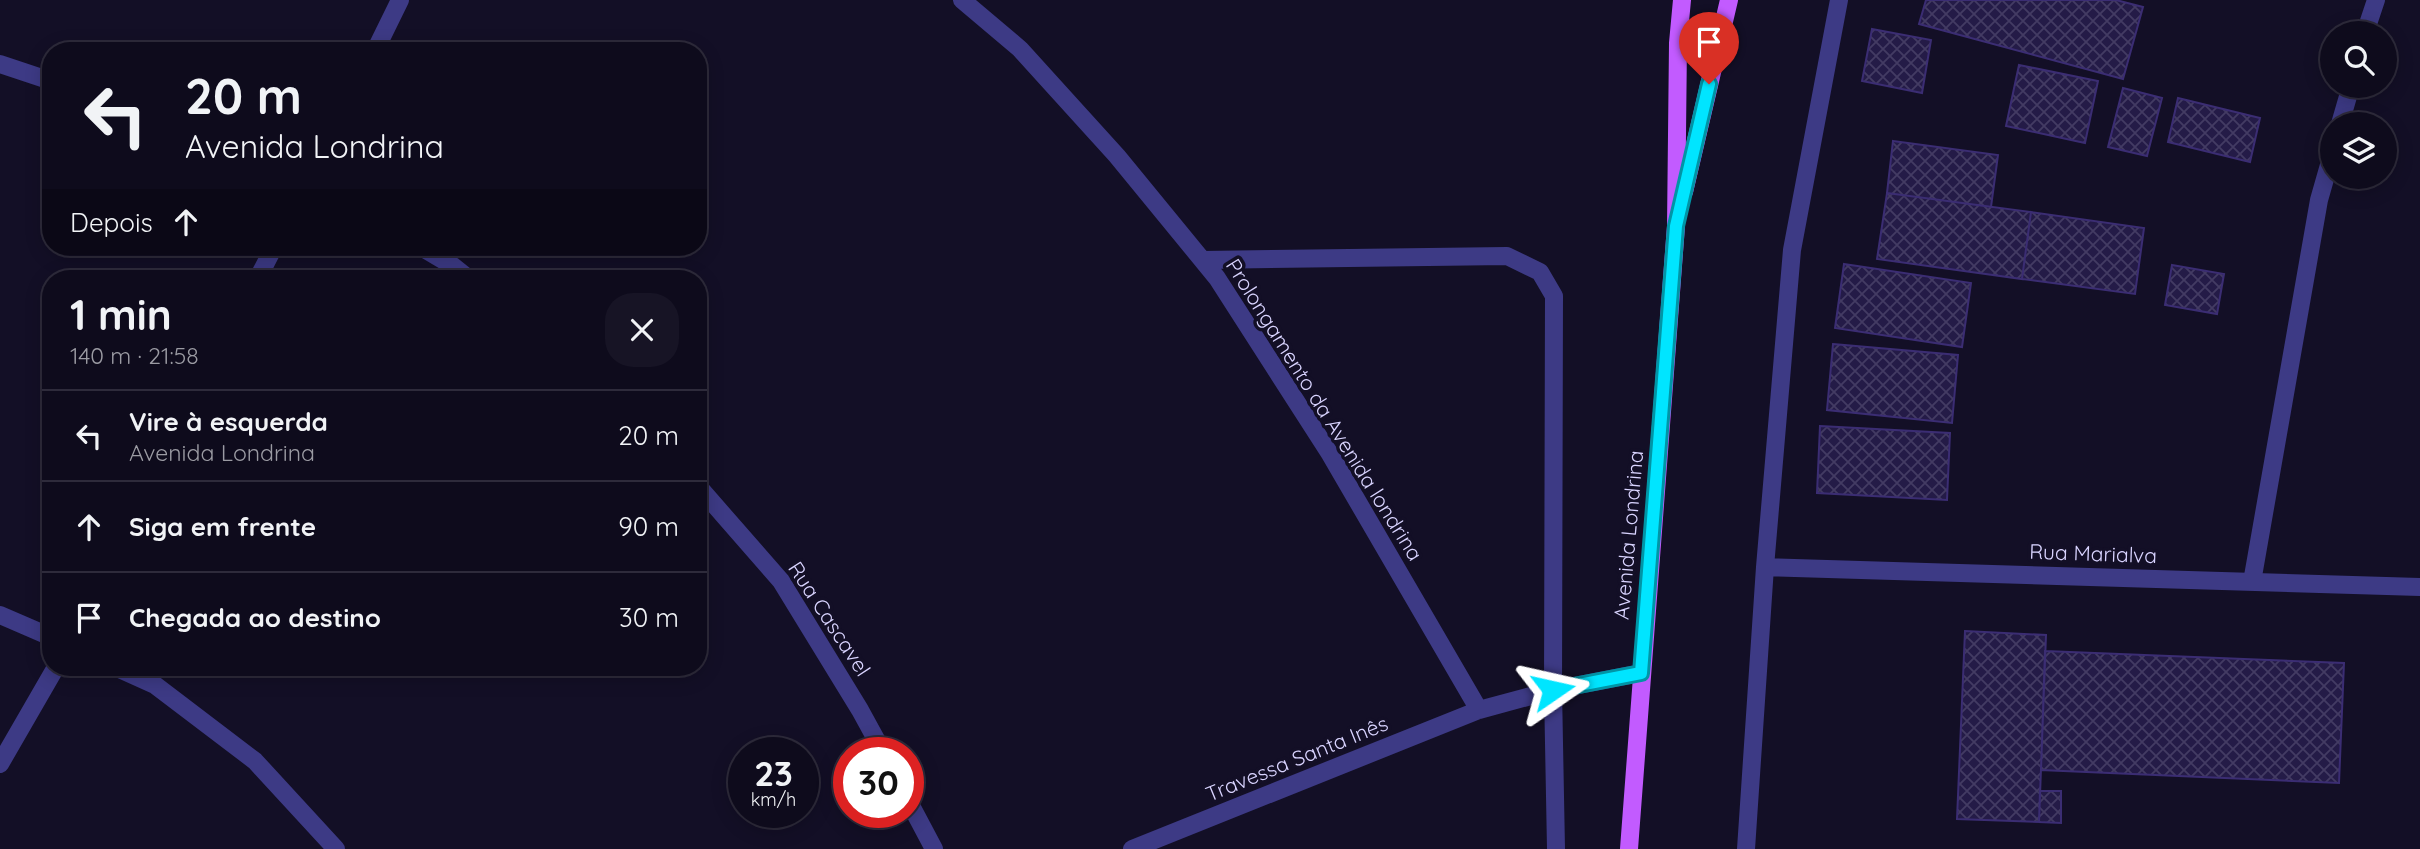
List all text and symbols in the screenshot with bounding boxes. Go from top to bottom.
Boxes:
pin [1679,12.0,1739,84]
map controls [2320,21,2397,189]
button: search [2320,21,2397,98]
icon: arrive [1690,23,1728,61]
text: 20 m [185,65,302,126]
icon: left [70,70,161,161]
button: layers [2320,112,2397,189]
text: Avenida Londrina [185,126,444,166]
icon: ahead [167,203,205,241]
text: Depois [70,206,153,239]
street label: Prolongamento da Avenida londrina [1221,254,1429,565]
text: 1 min [70,288,172,341]
button: close [605,293,679,367]
text: 140 m · 21:58 [70,341,199,370]
text: Vire à esquerda [129,405,328,438]
icon: left [70,417,108,455]
text: 20 m [618,419,679,452]
text: Avenida Londrina [129,438,315,467]
street label: Avenida Londrina [1608,449,1648,621]
icon: ahead [70,508,108,546]
text: Siga em frente [129,510,316,543]
text: 90 m [618,510,679,543]
street label: Rua Marialva [2029,538,2157,568]
street label: Rua Cascavel [783,556,877,681]
icon: arrive [70,599,108,637]
text: Chegada ao destino [129,601,381,634]
text: 30 m [619,601,679,634]
position arrow [1516,653,1590,727]
street label: Travessa Santa Inês [1202,710,1392,807]
speed limit sign: 30 [833,737,924,828]
text: 23 [754,751,793,795]
text: km/h [751,788,796,811]

